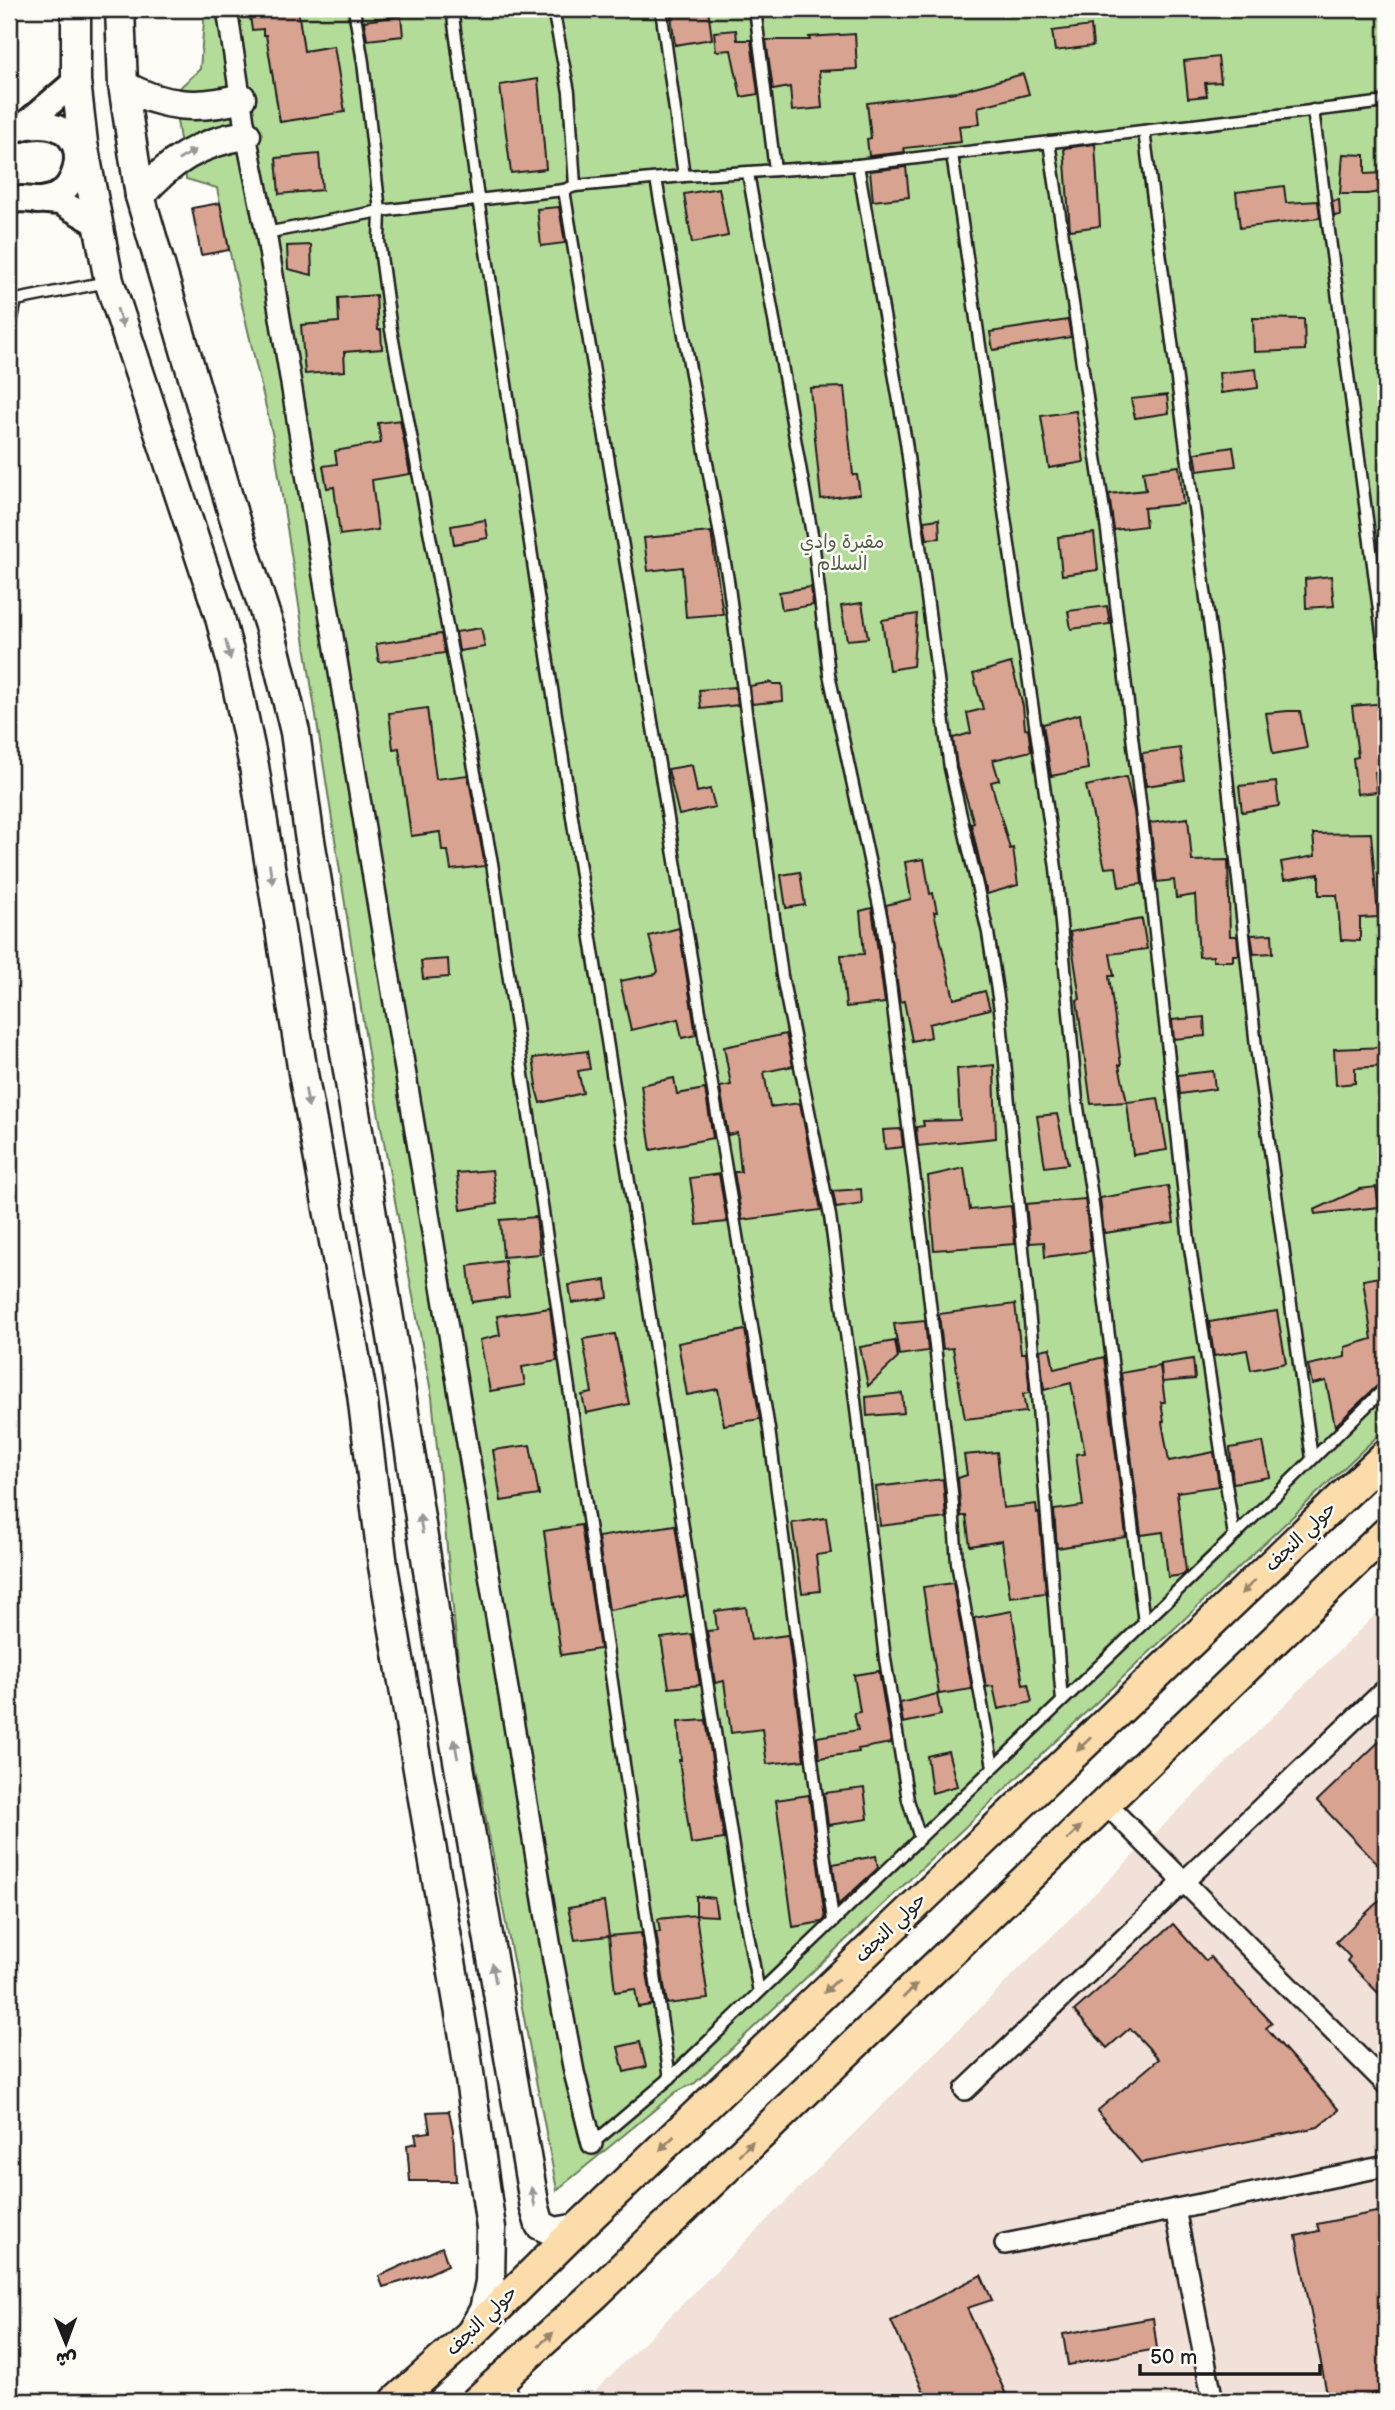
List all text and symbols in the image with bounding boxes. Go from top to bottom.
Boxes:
one-way arrow [177,149,196,161]
one-way arrow [115,307,126,328]
park label: مقبرة وادي السلام [800,531,884,578]
one-way arrow [223,639,234,661]
one-way arrow [266,863,277,885]
one-way arrow [302,1087,313,1109]
street label: حولي النجف [1260,1497,1344,1580]
one-way arrow [415,1513,426,1535]
one-way arrow [1240,1579,1257,1595]
one-way arrow [1076,1736,1093,1752]
one-way arrow [450,1738,461,1760]
one-way arrow [1065,1825,1082,1841]
street label: حولي النجف [850,1888,934,1971]
one-way arrow [488,1962,499,1984]
one-way arrow [823,1978,840,1994]
one-way arrow [901,1983,918,1999]
one-way arrow [658,2135,675,2152]
one-way arrow [737,2141,754,2157]
one-way arrow [527,2186,538,2208]
street label: حولي النجف [441,2281,525,2364]
north arrow [32,2308,102,2378]
one-way arrow [537,2331,554,2347]
scale bar [1140,2333,1320,2377]
text: 50 m [1150,2345,1197,2370]
text: ش [56,2347,77,2370]

